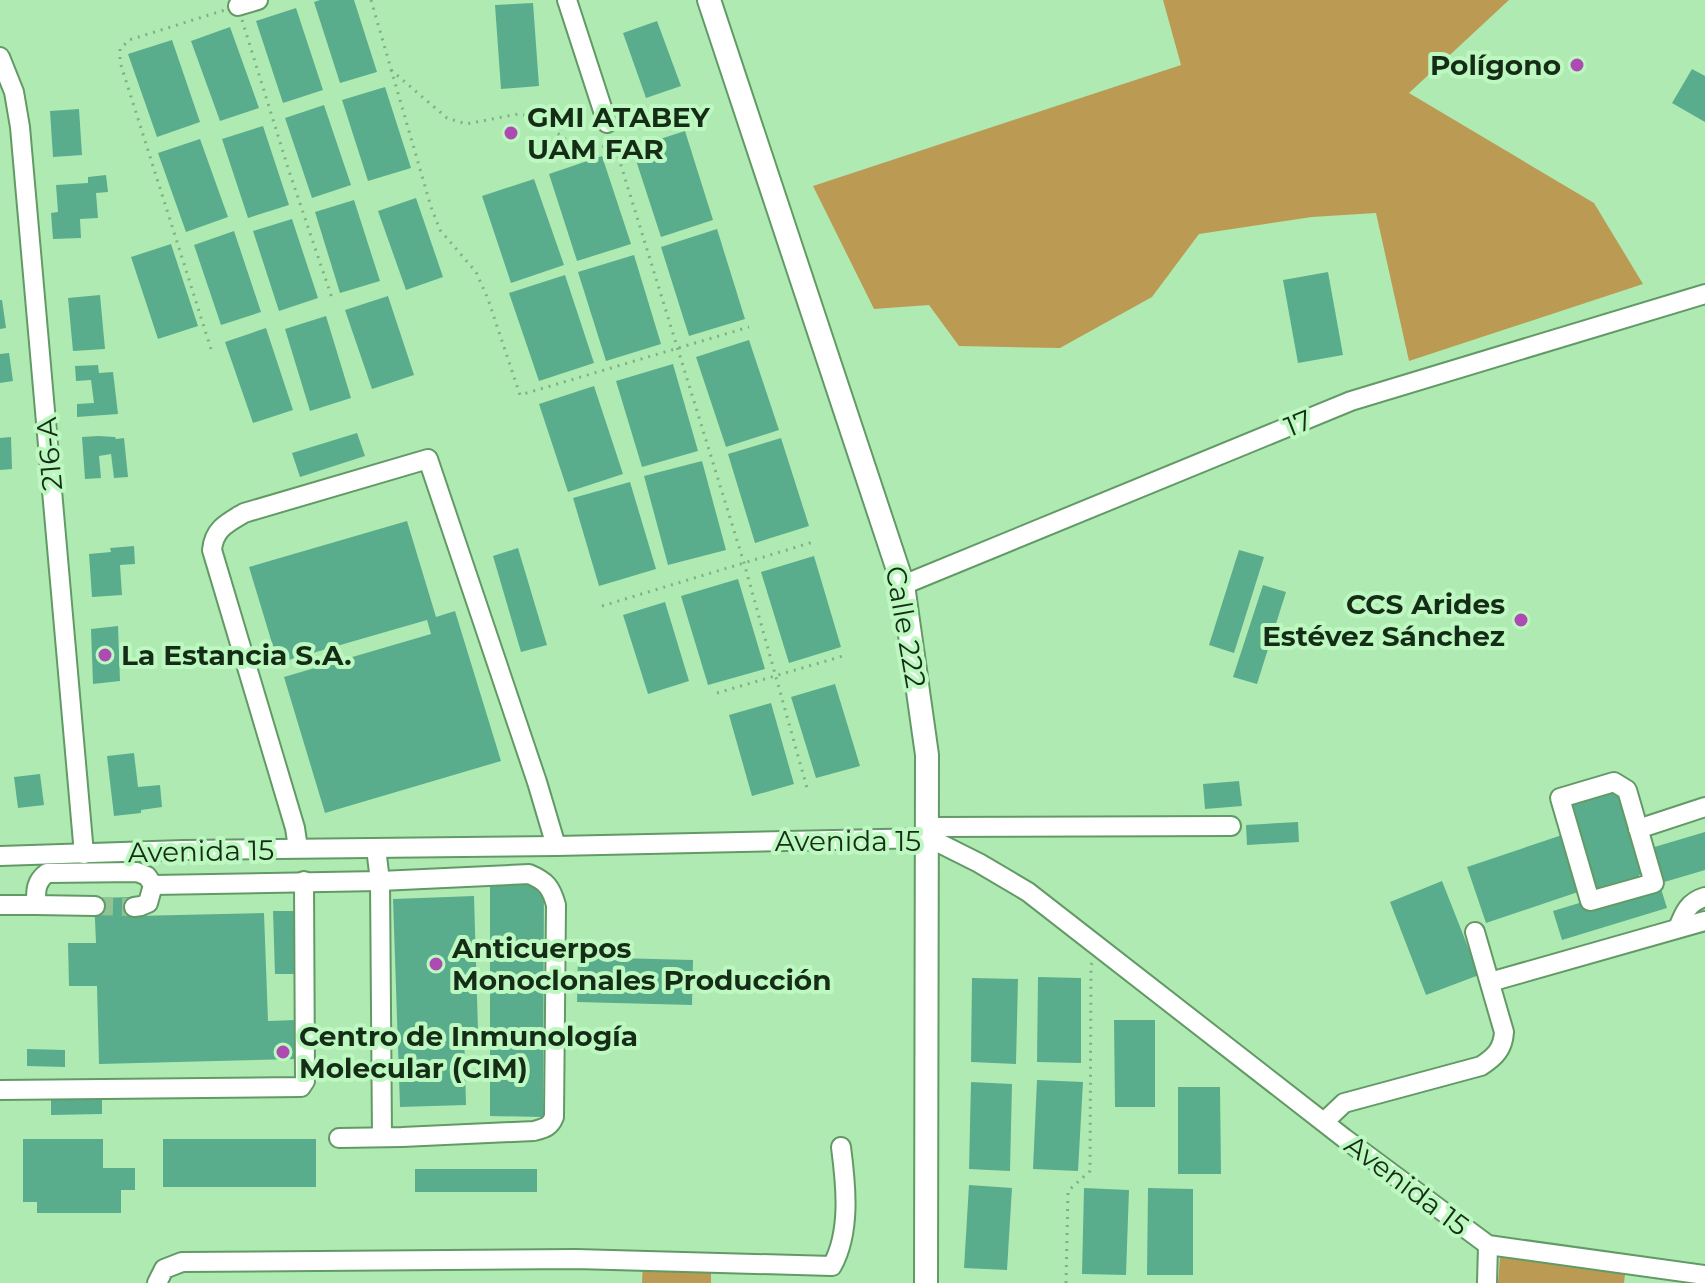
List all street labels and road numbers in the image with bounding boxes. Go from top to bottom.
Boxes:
street label: 17 [1279,402,1317,444]
street label: 216-A [29,415,69,492]
street label: Calle 222 [879,563,933,691]
street label: Avenida 15 [775,824,921,858]
street label: Avenida 15 [128,833,274,869]
street label: Avenida 15 [1338,1127,1476,1243]

